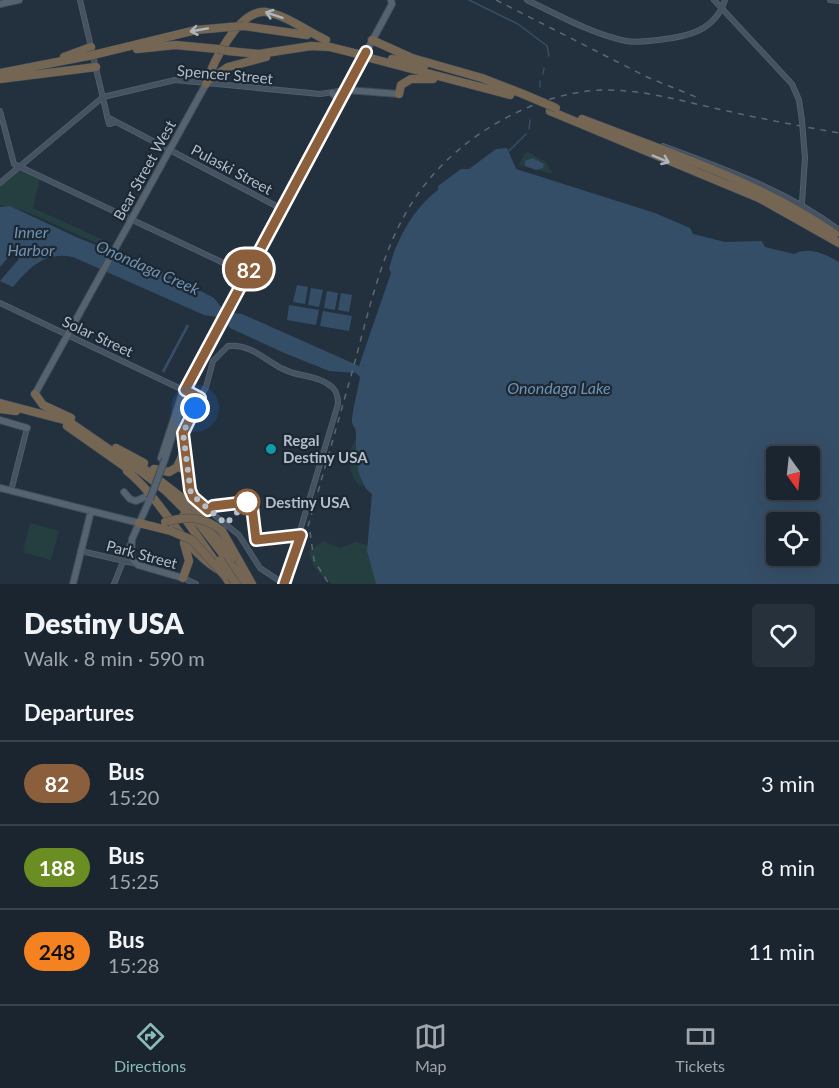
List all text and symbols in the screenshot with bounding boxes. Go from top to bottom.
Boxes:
one-way arrow [265,9,284,20]
one-way arrow [190,25,209,36]
street label: Spencer Street [176,61,274,87]
street label: Bear Street West [109,116,179,223]
street label: Pulaski Street [188,140,276,198]
one-way arrow [652,154,670,165]
water label: Inner Harbor [8,222,55,259]
water label: Onondaga Creek [93,236,203,298]
line badge: 82 [222,250,276,288]
text: 82 [237,257,261,282]
street label: Solar Street [60,312,137,360]
water label: Onondaga Lake [507,378,611,397]
your location [180,393,210,423]
place label: Regal Destiny USA [283,431,368,466]
marker: Regal Destiny USA [264,442,278,456]
north arrow [766,446,820,500]
map controls [766,446,820,566]
marker: Destiny USA [234,489,260,515]
place label: Destiny USA [265,493,350,511]
button: locate [766,512,820,566]
street label: Park Street [105,536,180,572]
button: heart [752,604,815,667]
text: Destiny USA [24,606,184,640]
text: Walk · 8 min · 590 m [24,646,205,670]
text: Departures [24,699,134,726]
text: Bus [108,758,144,785]
text: 3 min [761,770,815,797]
text: 82 [45,771,69,796]
text: 15:20 [108,785,159,809]
text: Bus [108,842,144,869]
text: 8 min [761,854,815,881]
text: 188 [39,855,75,880]
text: 15:25 [108,869,159,893]
text: Bus [108,926,144,953]
text: 11 min [748,938,815,965]
text: 248 [39,939,75,964]
text: 15:28 [108,953,159,977]
tab: Directions [114,1020,186,1075]
tab: Map [414,1020,447,1075]
tab: Tickets [675,1020,725,1075]

